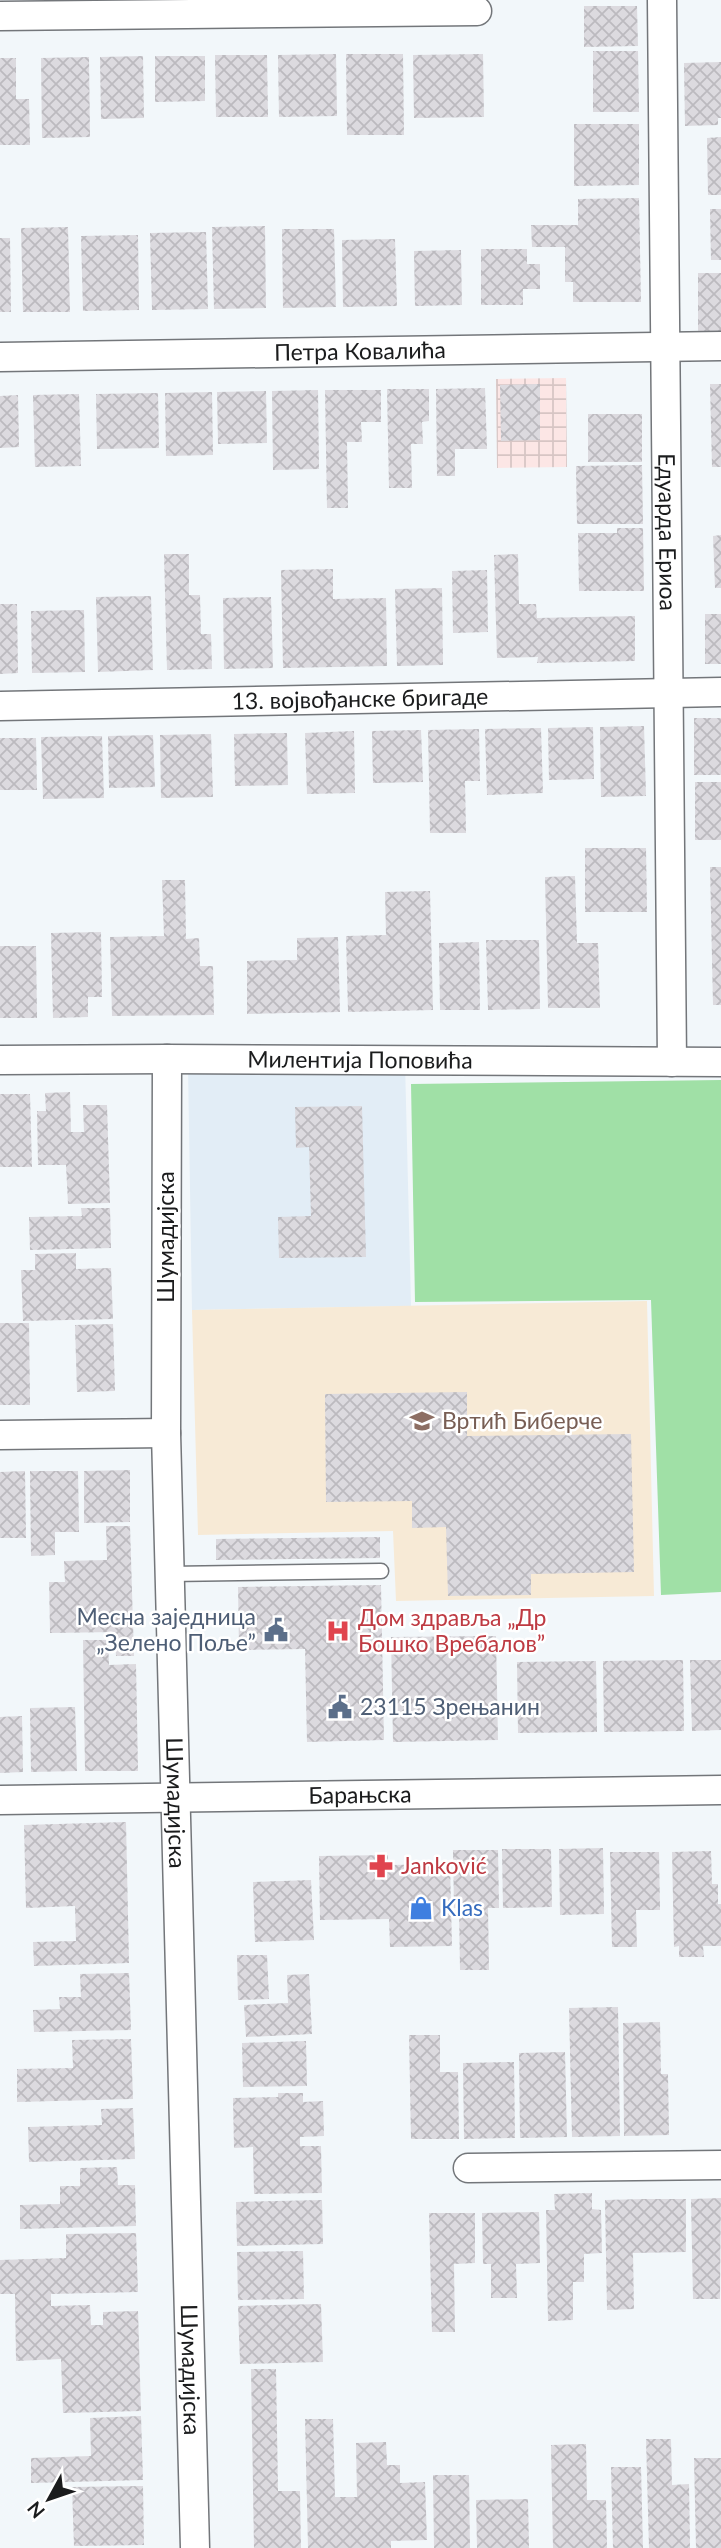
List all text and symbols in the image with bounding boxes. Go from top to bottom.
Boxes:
street label: Петра Ковалића [274,335,446,366]
street label: Едуарда Ериоа [653,453,683,611]
street label: 13. војвођанске бригаде [231,682,488,714]
street label: Милентија Поповића [247,1044,473,1074]
street label: Шумадијска [151,1171,179,1303]
place label: Вртић Биберче [442,1406,603,1434]
school or university icon: Вртић Биберче [408,1407,436,1435]
place label: Месна заједница „Зелено Поље” [77,1602,256,1656]
place label: Дом здравља „Др Бошко Вребалов” [358,1603,547,1657]
public building icon: Месна заједница „Зелено Поље” [262,1616,290,1644]
hospital icon: Дом здравља „Др Бошко Вребалов” [324,1617,352,1645]
place label: 23115 Зрењанин [360,1692,540,1720]
public building icon: 23115 Зрењанин [326,1693,354,1721]
street label: Шумадијска [161,1737,192,1869]
street label: Барањска [308,1779,412,1809]
place label: Janković [401,1851,487,1879]
pharmacy icon: Janković [367,1852,395,1880]
place label: Klas [441,1893,483,1921]
shop icon: Klas [407,1894,435,1922]
street label: Шумадијска [176,2304,207,2436]
north arrow [14,2464,84,2534]
text: N [22,2497,49,2523]

